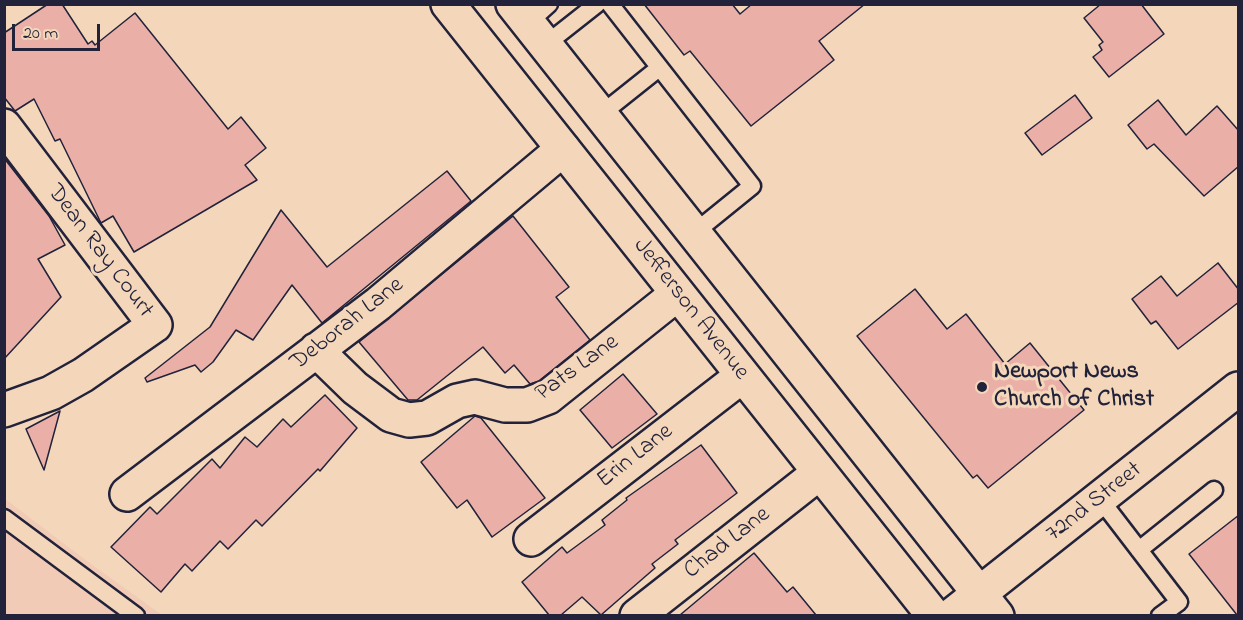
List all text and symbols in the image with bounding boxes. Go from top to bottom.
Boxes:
scale bar [15,12,104,50]
text: 20 m [23,21,58,47]
street label: Dean Ray Court [39,180,159,324]
street label: Jefferson Avenue [626,233,754,387]
street label: Deborah Lane [286,272,410,378]
street label: Pats Lane [531,329,625,409]
place label: Newport News Church of Christ [994,359,1154,415]
marker: Newport News Church of Christ [975,380,989,394]
street label: Erin Lane [592,418,680,496]
street label: 72nd Street [1041,457,1149,549]
street label: Chad Lane [679,501,777,587]

